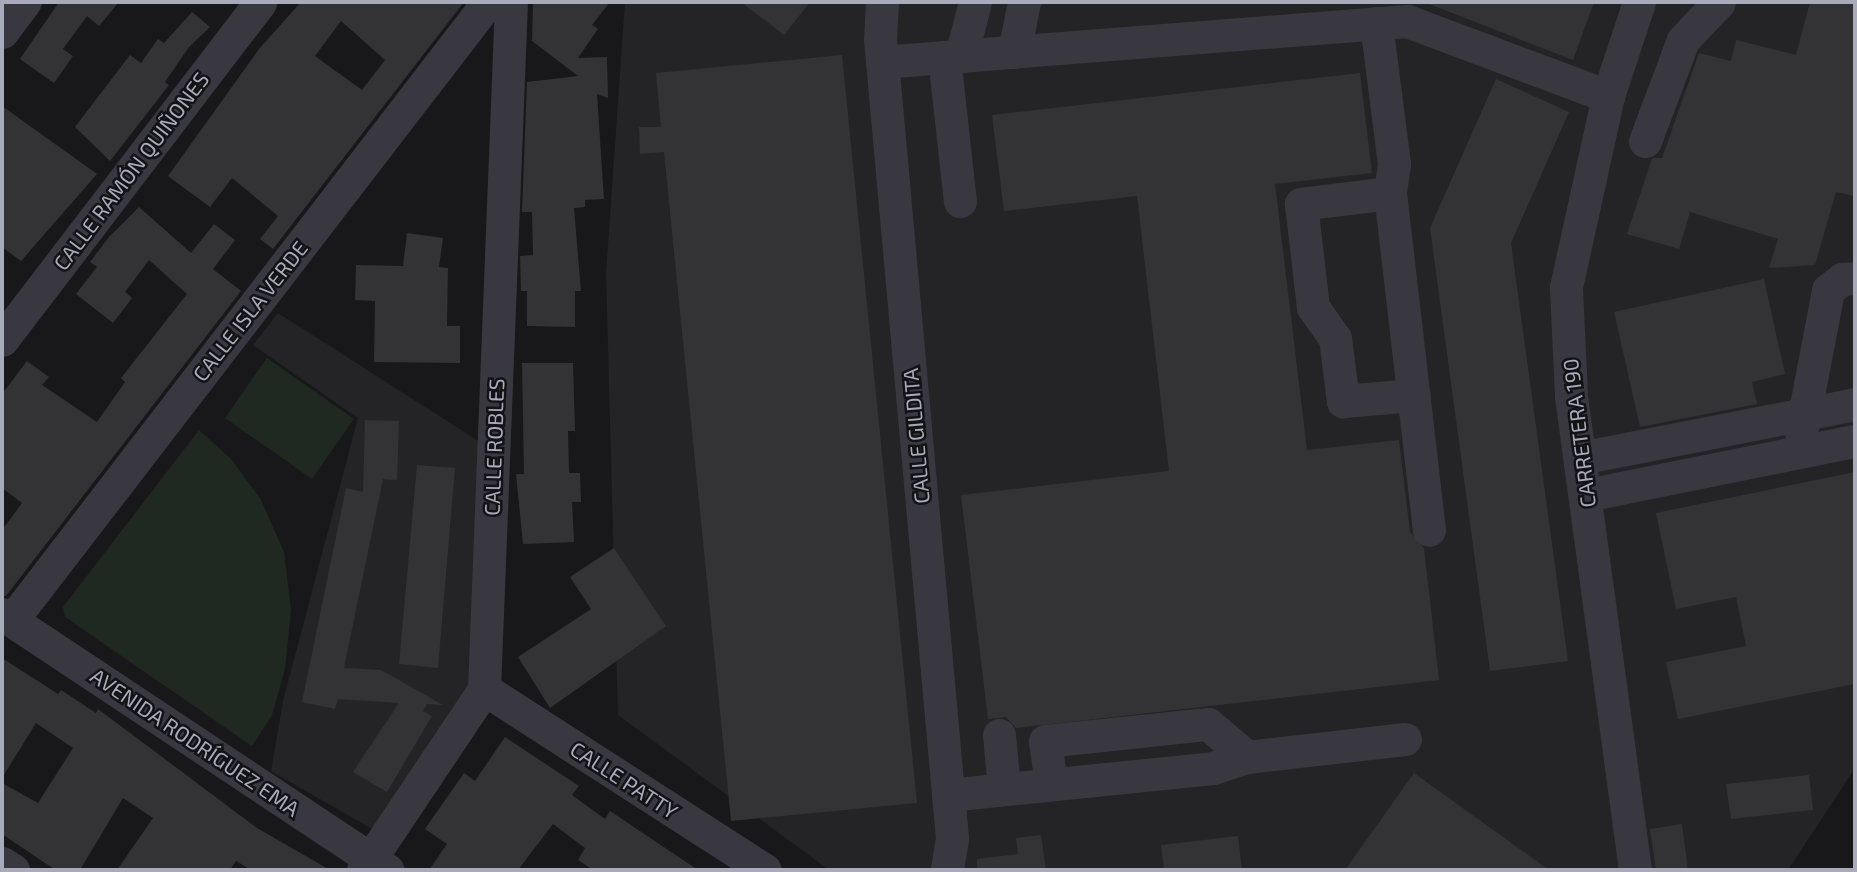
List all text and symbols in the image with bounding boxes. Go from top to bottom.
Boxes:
street label: CALLE RAMÓN QUIÑONES [48,67,214,275]
street label: CALLE ISLA VERDE [187,235,313,387]
street label: CARRETERA 190 [1557,357,1601,509]
street label: CALLE GILDITA [898,367,934,505]
street label: CALLE ROBLES [479,378,509,516]
street label: AVENIDA RODRÍGUEZ EMA [86,662,304,822]
street label: CALLE PATTY [566,736,682,824]

